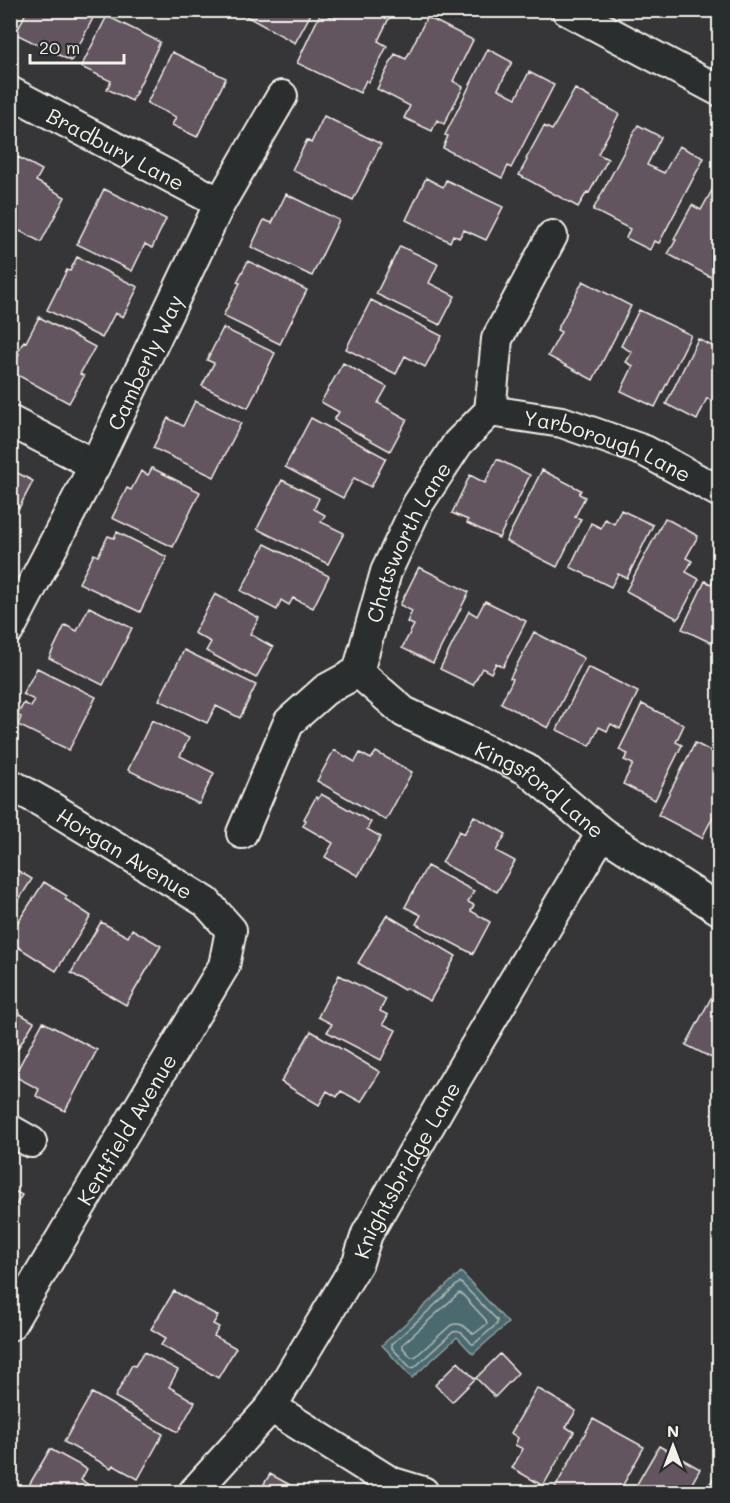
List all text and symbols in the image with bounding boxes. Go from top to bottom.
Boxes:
scale bar [30,27,124,65]
text: 20 m [39,35,80,59]
street label: Bradbury Lane [43,101,190,196]
street label: Camberly Way [100,290,188,434]
street label: Yarborough Lane [522,403,696,487]
street label: Chatsworth Lane [359,456,456,626]
street label: Kingsford Lane [471,734,610,843]
street label: Horgan Avenue [52,801,198,904]
street label: Kentfield Avenue [70,1048,182,1210]
street label: Knightsbridge Lane [347,1076,465,1262]
north arrow [643,1416,703,1476]
text: N [667,1420,679,1441]

